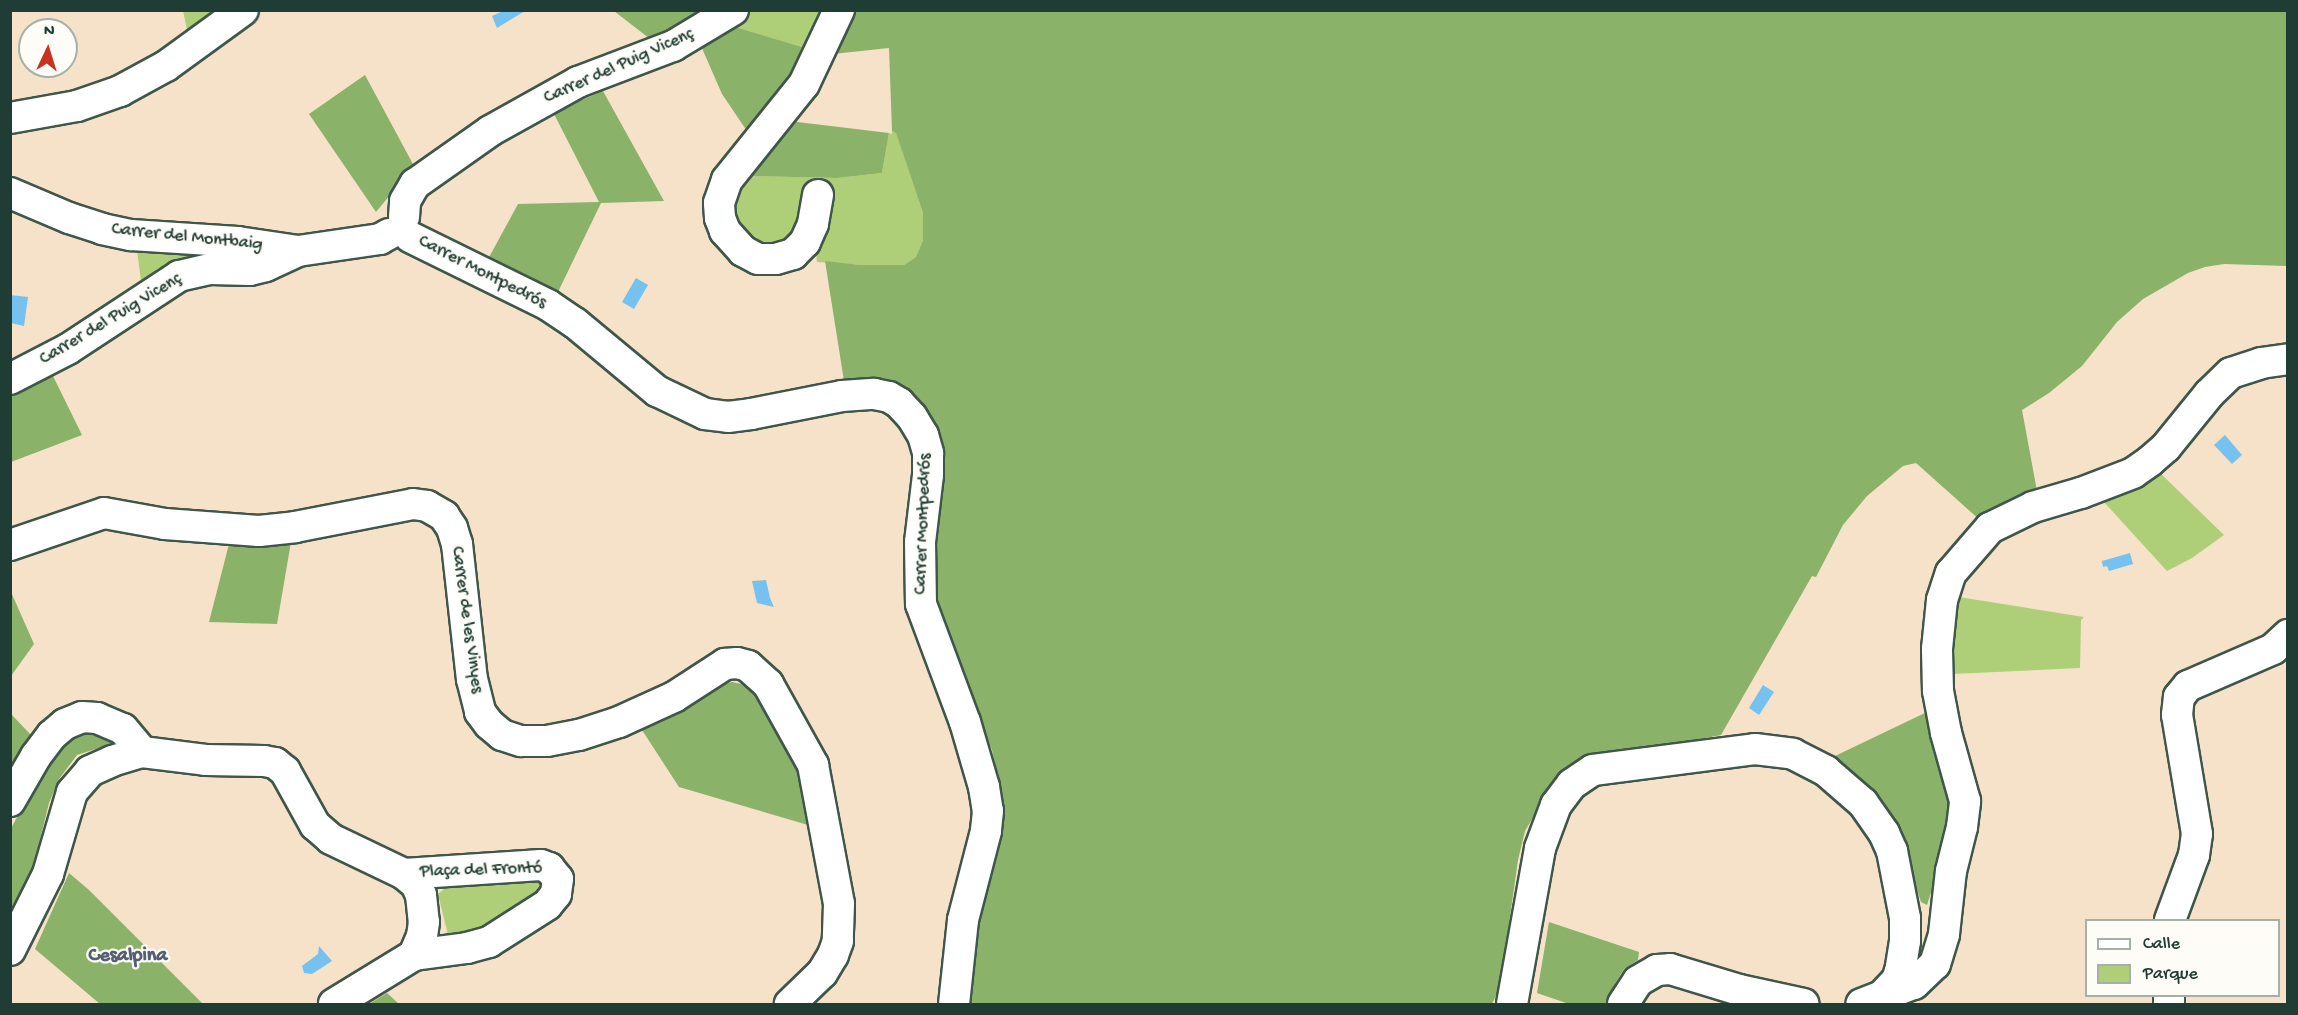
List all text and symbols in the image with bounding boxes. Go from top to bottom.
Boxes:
north arrow [18,18,78,78]
text: N [43,22,55,41]
street label: Carrer del Puig Vicenç [541,24,697,110]
street label: Carrer del Montbaig [110,219,264,257]
street label: Carrer Montpedrós [414,231,550,315]
street label: Carrer del Puig Vicenç [36,269,186,371]
street label: Carrer Montpedrós [911,453,937,595]
street label: Carrer de les Vinyes [445,545,487,695]
street label: Plaça del Frontó [419,858,543,884]
legend [2085,919,2280,997]
text: Calle [2143,934,2180,955]
district label: Cesalpina [89,944,167,968]
text: Parque [2143,964,2198,985]

